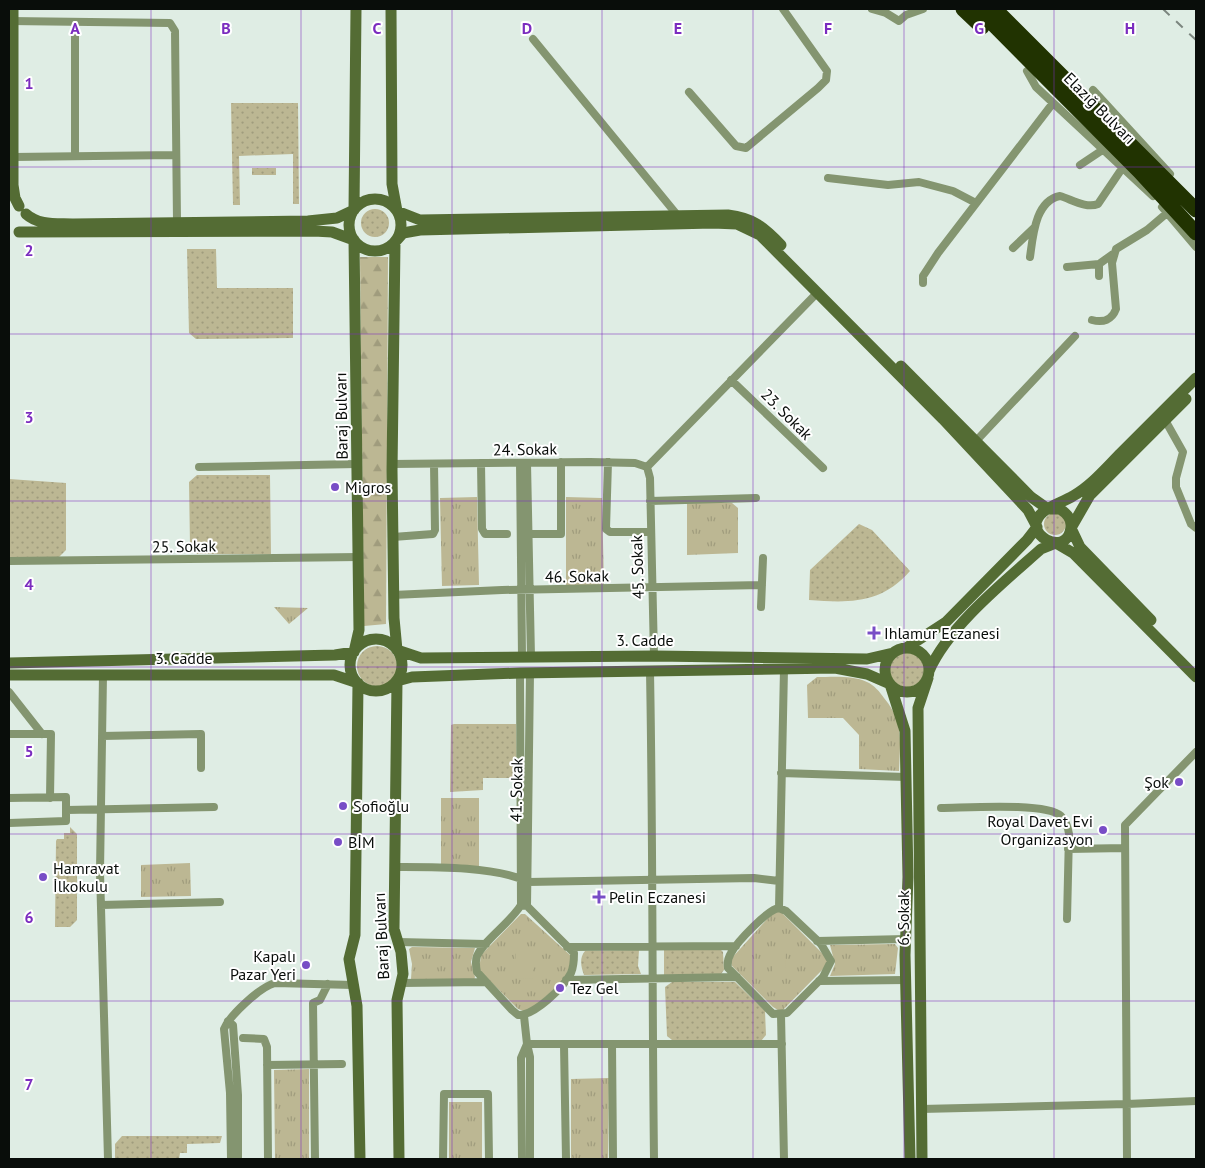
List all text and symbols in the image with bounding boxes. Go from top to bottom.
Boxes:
text: A [70,18,80,38]
text: B [221,18,231,38]
text: C [373,18,382,38]
text: D [522,18,532,38]
text: E [674,18,682,38]
text: F [824,18,832,38]
text: G [974,18,984,38]
text: H [1125,18,1135,38]
street label: Elazığ Bulvarı [1060,68,1140,148]
text: 1 [24,73,34,93]
text: 2 [24,240,34,260]
street label: Baraj Bulvarı [330,372,352,460]
street label: 23. Sokak [757,384,817,444]
text: 3 [24,407,34,427]
street label: 24. Sokak [493,438,558,460]
place label: Migros [345,477,392,497]
marker: Migros [329,481,341,493]
street label: 45. Sokak [626,534,648,599]
street label: 25. Sokak [152,535,217,557]
street label: 46. Sokak [545,565,610,587]
text: 4 [24,574,34,594]
place label: Ihlamur Eczanesi [884,623,1000,643]
marker: Ihlamur Eczanesi [868,627,880,639]
street label: 3. Cadde [616,630,674,650]
street label: 3. Cadde [155,648,213,668]
text: 5 [24,741,34,761]
street label: 41. Sokak [505,757,527,822]
place label: Şok [1144,772,1169,792]
marker: Şok [1173,776,1185,788]
place label: Sofioğlu [353,796,409,816]
marker: Sofioğlu [337,800,349,812]
place label: Royal Davet Evi Organizasyon [987,811,1093,849]
marker: Royal Davet Evi Organizasyon [1097,824,1109,836]
place label: BİM [348,832,375,852]
marker: BİM [332,836,344,848]
place label: Hamravat İlkokulu [53,858,120,896]
marker: Hamravat İlkokulu [37,871,49,883]
place label: Pelin Eczanesi [609,887,706,907]
street label: 6. Sokak [893,890,913,946]
marker: Pelin Eczanesi [593,891,605,903]
street label: Baraj Bulvarı [369,892,393,980]
text: 6 [24,907,34,927]
place label: Kapalı Pazar Yeri [230,946,296,984]
marker: Kapalı Pazar Yeri [300,959,312,971]
place label: Tez Gel [570,978,619,998]
marker: Tez Gel [554,982,566,994]
text: 7 [24,1074,34,1094]

